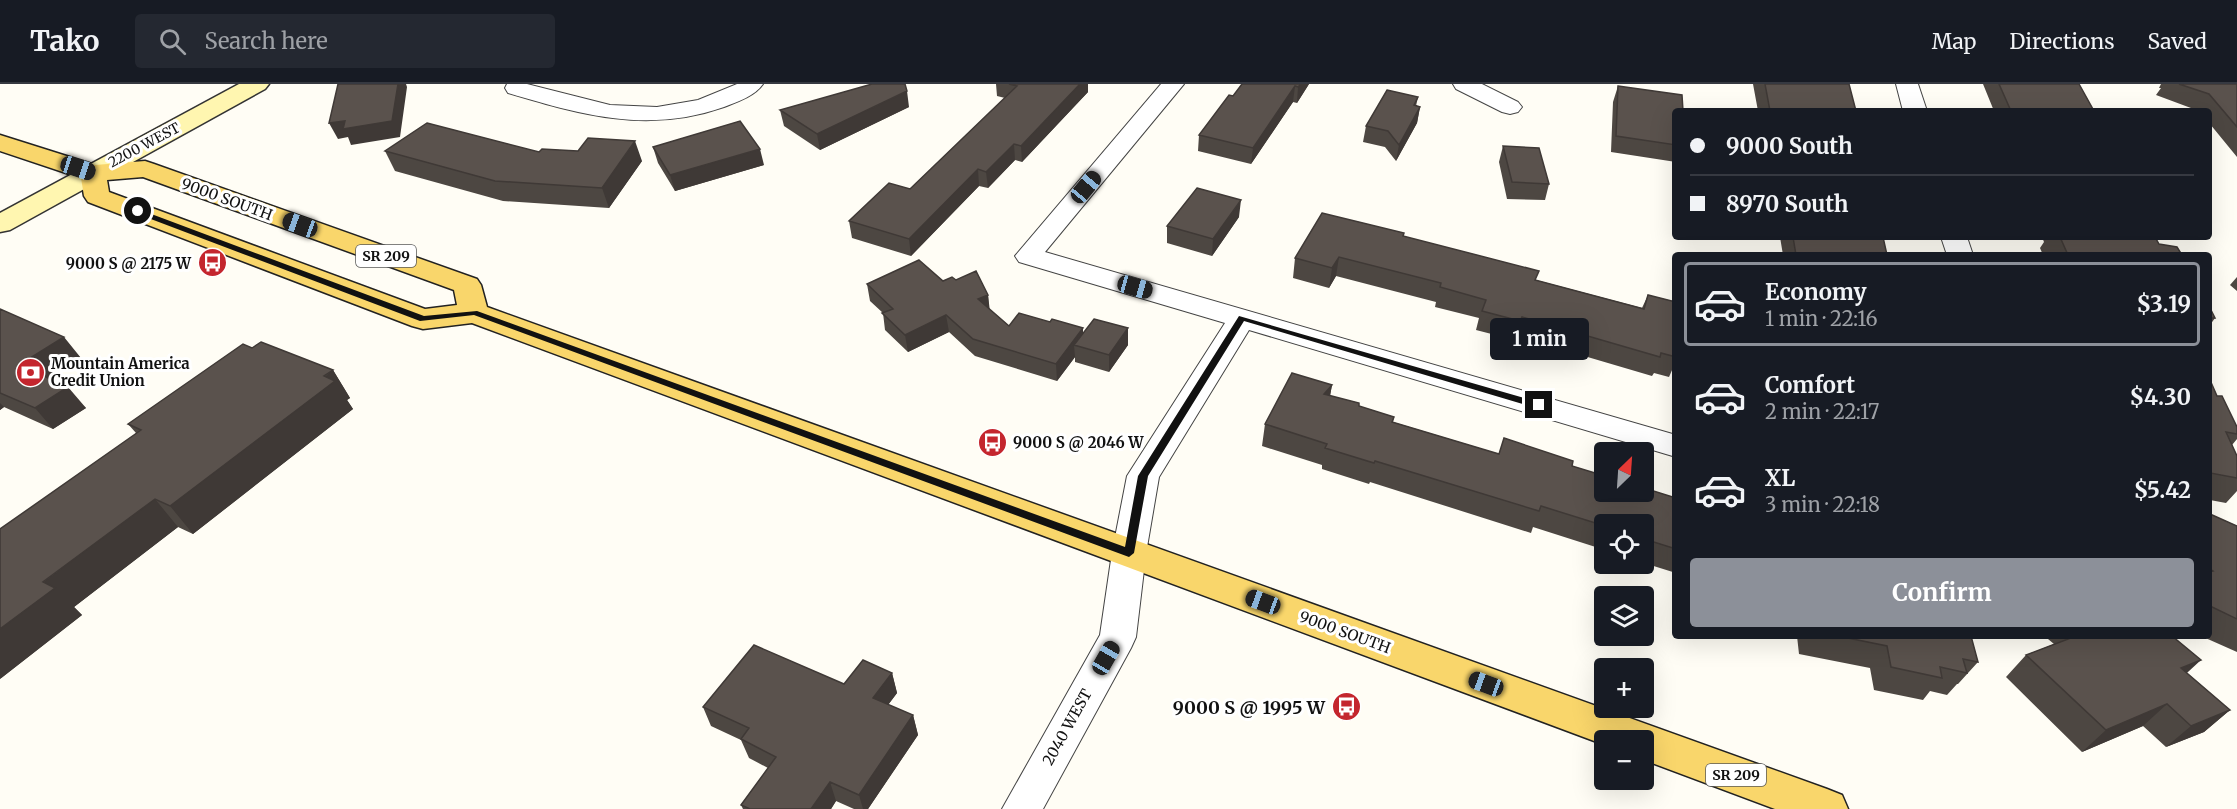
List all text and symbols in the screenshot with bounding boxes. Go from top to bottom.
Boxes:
search box [135,14,555,68]
text: Tako [30,23,99,59]
icon: search [156,25,189,58]
text: Search here [204,27,328,55]
text: Map [1932,28,1976,55]
text: Directions [2009,28,2114,55]
text: Saved [2147,28,2207,55]
street label: 2200 WEST [105,118,183,171]
text: 9000 South [1726,132,1853,160]
car [58,154,98,182]
car [1068,167,1104,207]
street label: 9000 SOUTH [179,174,275,224]
text: 8970 South [1726,190,1849,218]
route start [124,197,151,224]
car [280,210,320,240]
road number: SR 209 [356,245,416,267]
bus stop icon: 9000 S @ 2175 W [196,247,228,279]
place label: 9000 S @ 2175 W [66,254,192,273]
car [1115,273,1155,301]
icon: car [1693,277,1747,331]
text: Economy [1765,278,1866,306]
text: $3.19 [2136,290,2191,318]
text: 1 min · 22:16 [1765,306,1878,331]
callout: 1 min [1490,318,1588,360]
text: 1 min [1512,326,1567,351]
place label: Mountain America Credit Union [51,354,190,390]
bank icon: Mountain America Credit Union [14,356,46,388]
icon: car [1693,370,1747,424]
text: Comfort [1765,371,1855,399]
text: $4.30 [2130,383,2191,411]
route end [1525,391,1552,418]
text: 2 min · 22:17 [1765,399,1879,424]
bus stop icon: 9000 S @ 2046 W [976,426,1008,458]
place label: 9000 S @ 2046 W [1013,433,1144,452]
north arrow [1594,442,1654,502]
map controls [1594,442,1654,790]
icon: car [1693,463,1747,517]
text: XL [1765,464,1795,492]
text: $5.42 [2134,476,2191,504]
text: 3 min · 22:18 [1765,492,1880,517]
button: locate [1594,514,1654,574]
button: Confirm [1690,558,2194,627]
button: layers [1594,586,1654,646]
car [1243,587,1283,617]
street label: 9000 SOUTH [1297,607,1393,657]
car [1089,638,1123,678]
button: + [1594,658,1654,718]
car [1466,669,1506,699]
street label: 2040 WEST [1038,685,1096,768]
bus stop icon: 9000 S @ 1995 W [1330,691,1362,723]
place label: 9000 S @ 1995 W [1173,696,1326,719]
button: − [1594,730,1654,790]
road number: SR 209 [1706,764,1766,786]

